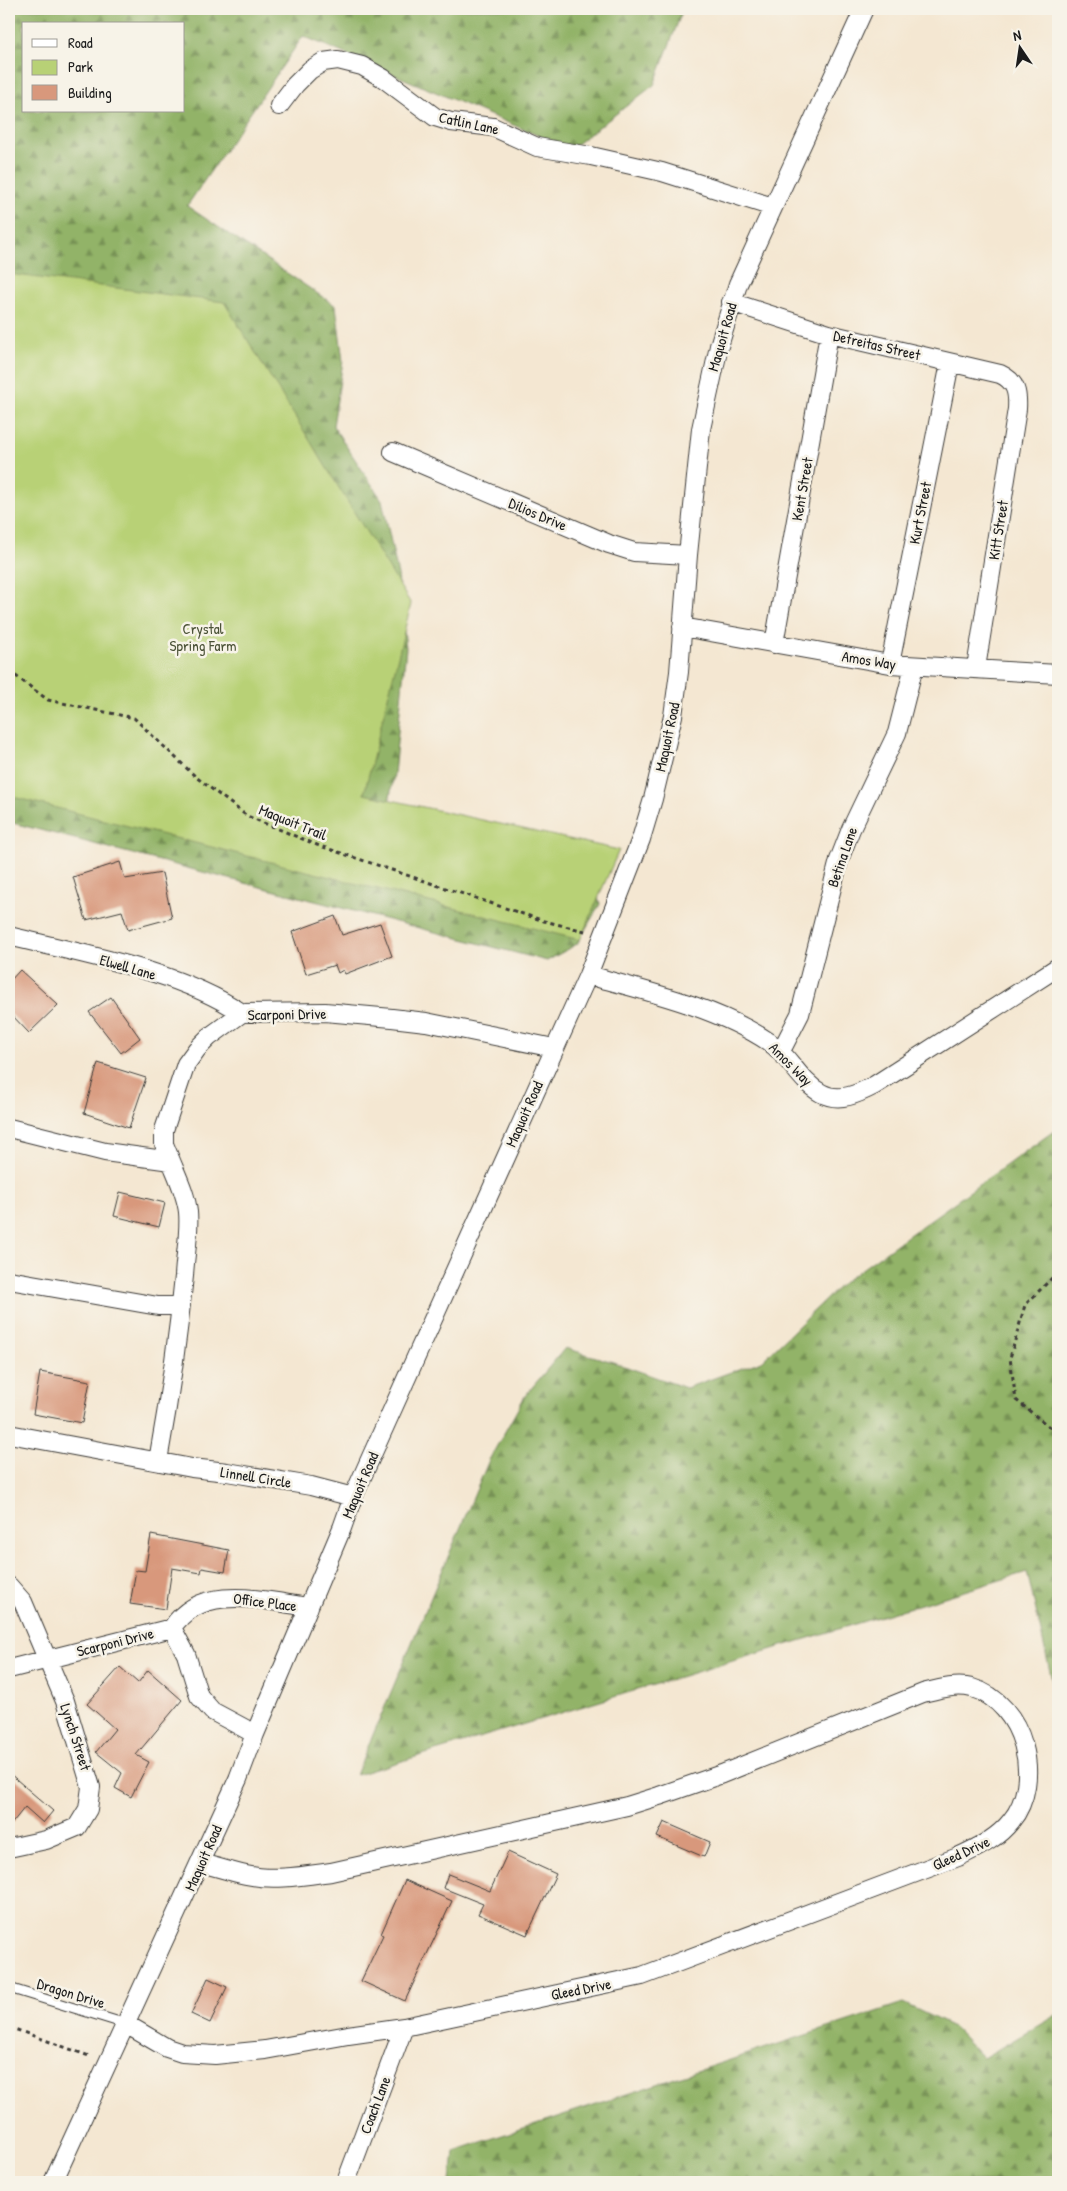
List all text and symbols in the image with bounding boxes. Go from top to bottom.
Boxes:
legend [22,22,185,112]
north arrow [994,22,1044,72]
text: N [1011,25,1023,45]
text: Road [68,32,93,53]
text: Park [68,56,93,77]
text: Building [68,82,112,103]
street label: Catlin Lane [437,106,501,140]
street label: Maquoit Road [702,300,742,374]
street label: Defreitas Street [831,325,923,365]
street label: Kent Street [786,455,818,522]
street label: Kurt Street [904,479,936,546]
street label: Dilios Drive [506,492,570,536]
street label: Kitt Street [983,498,1013,561]
park label: Crystal Spring Farm [170,618,236,656]
street label: Amos Way [841,645,897,675]
street label: Maquoit Road [649,700,685,774]
street label: Maquoit Trail [256,799,330,845]
street label: Betina Lane [822,824,862,890]
street label: Elwell Lane [97,949,159,985]
street label: Scarponi Drive [247,1003,327,1025]
street label: Amos Way [764,1037,818,1091]
street label: Maquoit Road [500,1077,548,1150]
street label: Maquoit Road [337,1448,383,1521]
street label: Linnell Circle [219,1461,293,1493]
street label: Office Place [232,1588,298,1616]
street label: Scarponi Drive [74,1622,156,1662]
street label: Lynch Street [55,1701,97,1774]
street label: Maquoit Road [179,1821,227,1894]
street label: Gleed Drive [929,1831,993,1875]
street label: Dragon Drive [34,1973,108,2013]
street label: Gleed Drive [549,1973,613,2005]
street label: Coach Lane [354,2073,396,2137]

